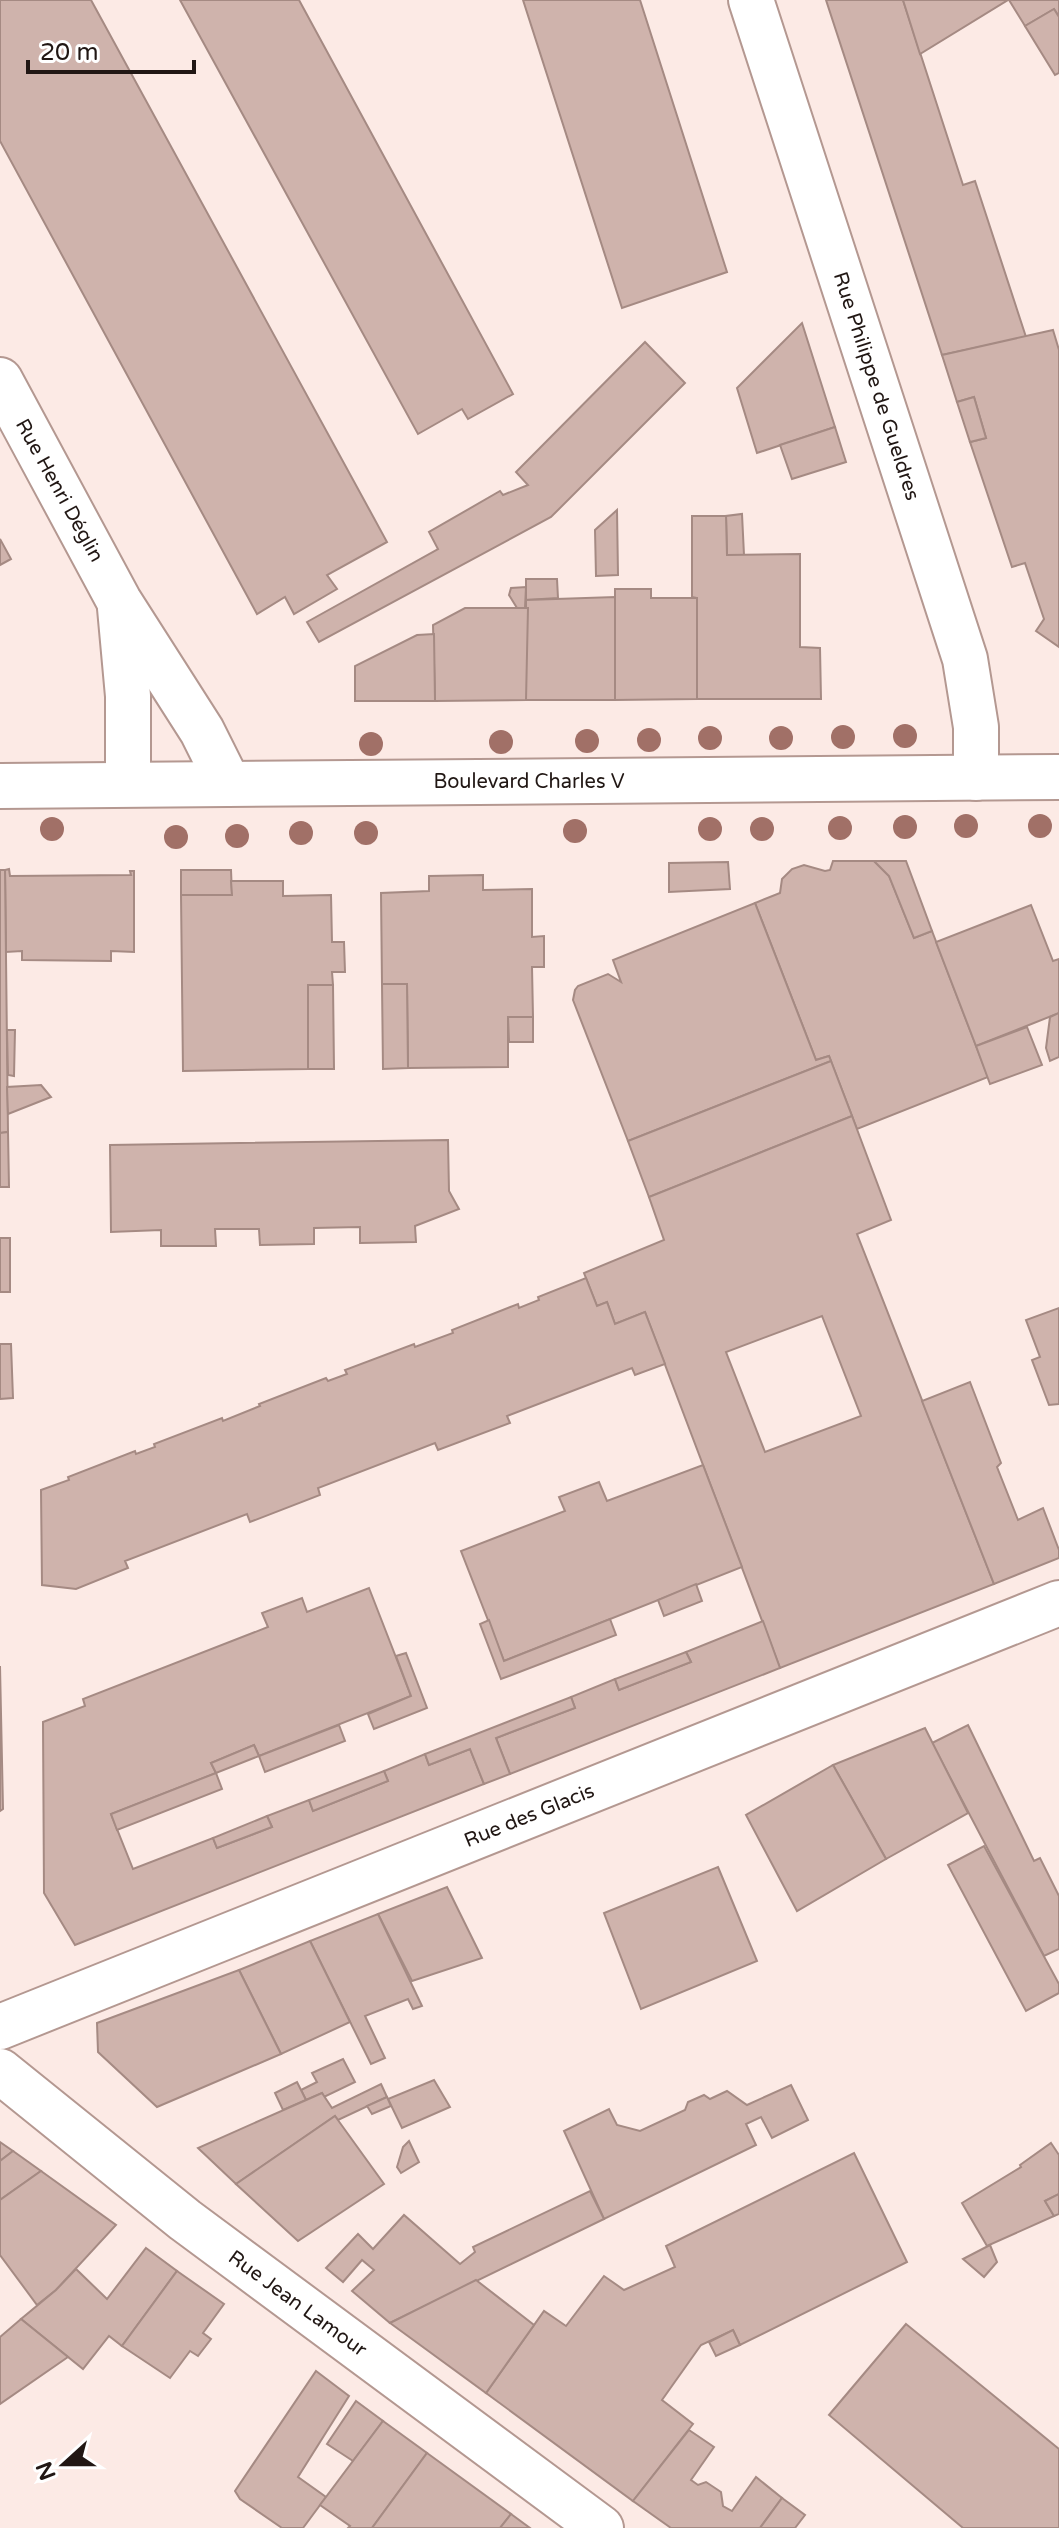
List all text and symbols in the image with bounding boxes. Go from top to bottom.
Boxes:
scale bar [28,24,194,74]
text: 20 m [40,38,98,67]
street label: Rue Philippe de Gueldres [828,269,924,504]
street label: Rue Henri Déglin [10,415,108,566]
street label: Boulevard Charles V [433,770,625,794]
street label: Rue des Glacis [461,1779,598,1853]
street label: Rue Jean Lamour [223,2246,372,2362]
north arrow [24,2424,104,2504]
text: N [31,2458,62,2484]

